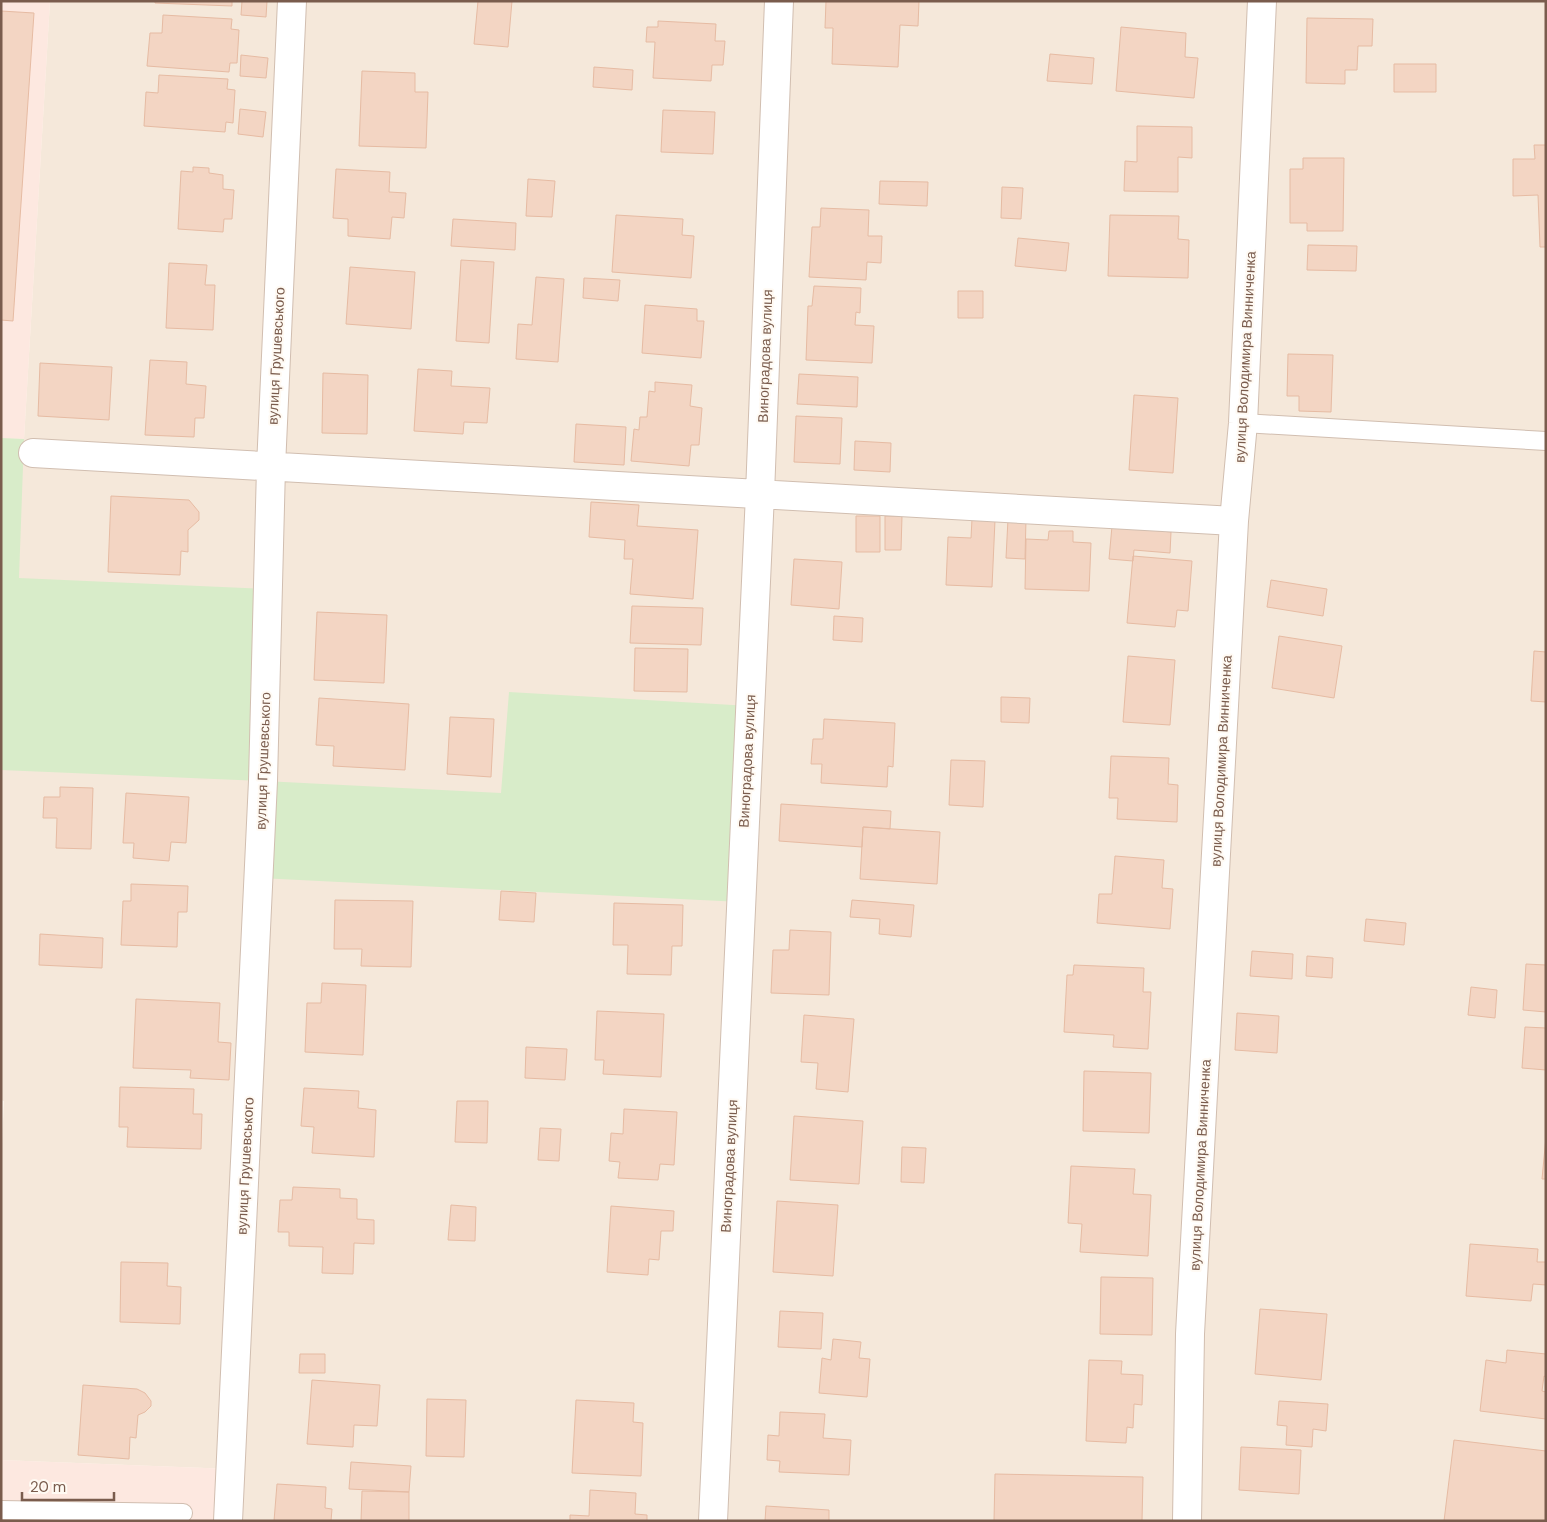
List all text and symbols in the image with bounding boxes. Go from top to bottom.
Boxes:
street label: вулиця Володимира Винниченка [1230,250,1260,463]
street label: вулиця Грушевського [263,287,289,425]
street label: Виноградова вулиця [754,289,776,423]
street label: вулиця Володимира Винниченка [1206,654,1236,867]
street label: вулиця Грушевського [252,692,274,830]
street label: Виноградова вулиця [735,694,759,828]
street label: вулиця Володимира Винниченка [1185,1058,1215,1271]
street label: вулиця Грушевського [232,1097,258,1235]
street label: Виноградова вулиця [717,1099,741,1233]
scale bar [22,1470,115,1502]
text: 20 m [30,1477,66,1497]

